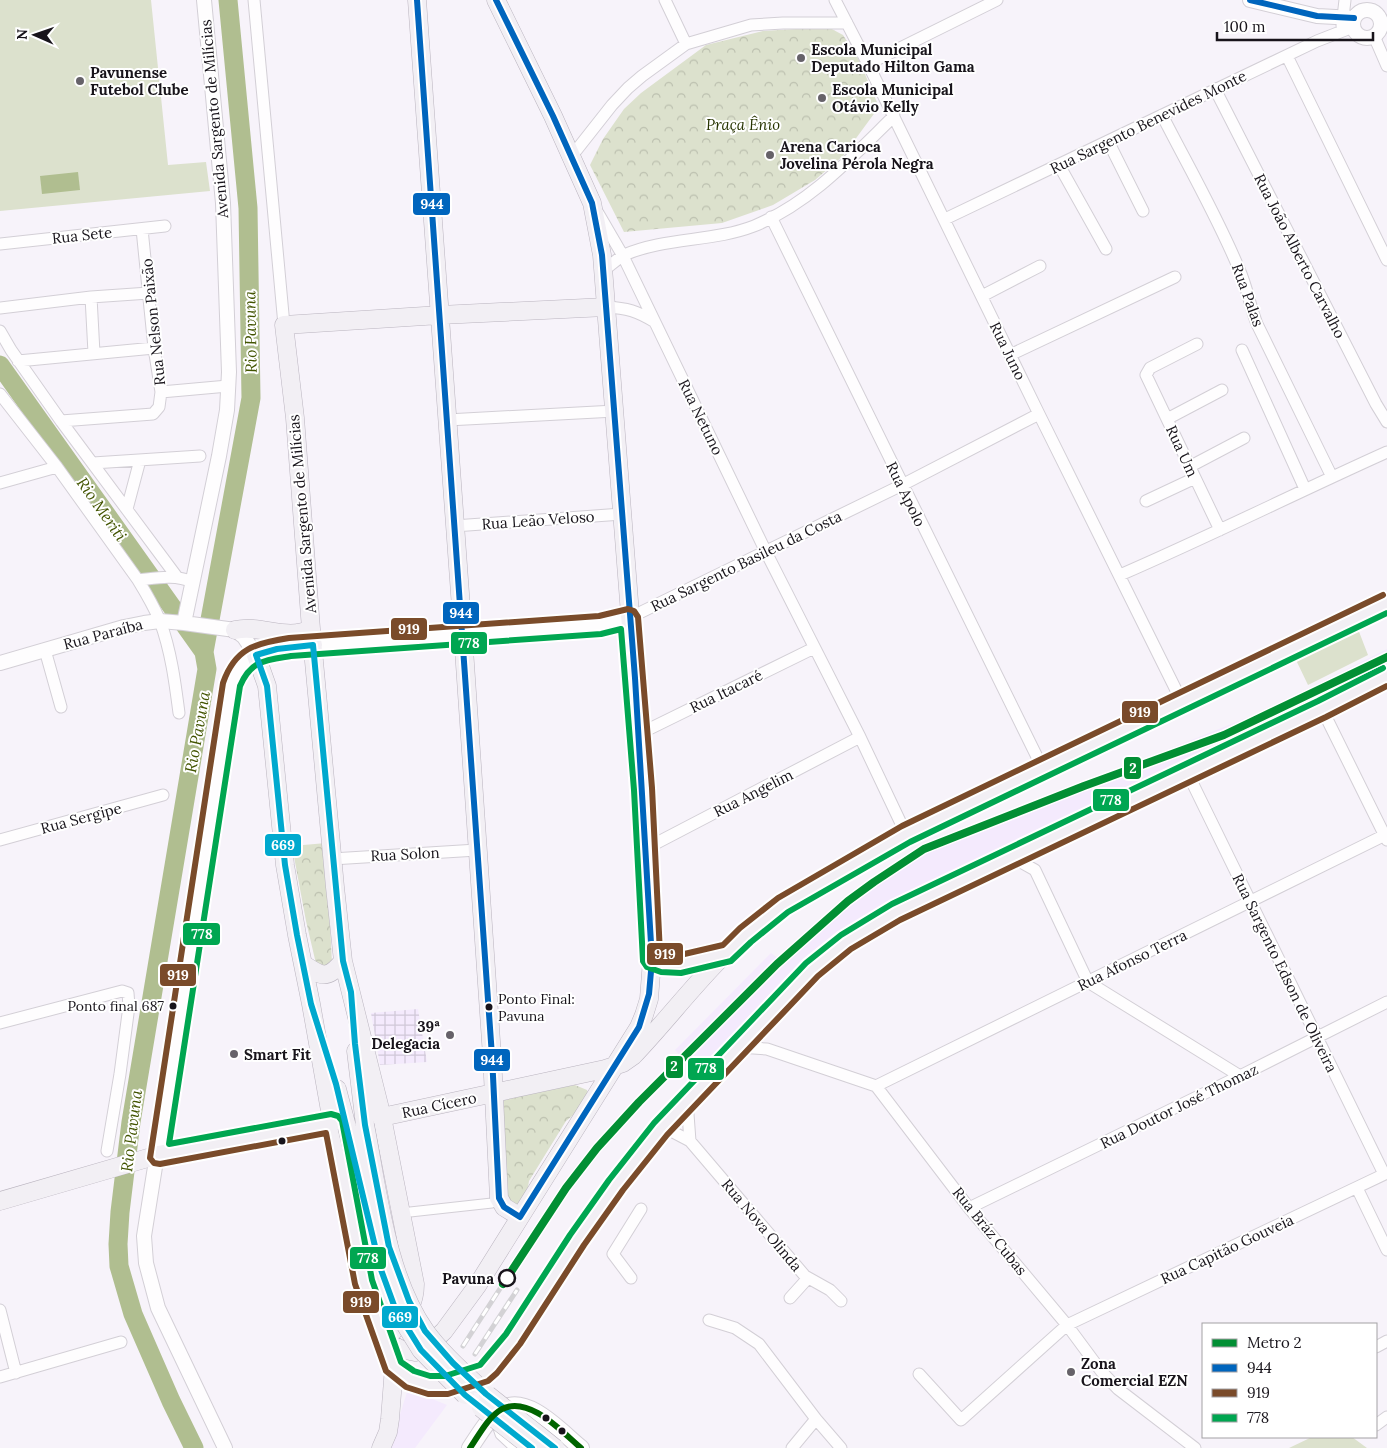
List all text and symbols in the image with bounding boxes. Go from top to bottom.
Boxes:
north arrow [10,10,60,60]
scale bar [1217,10,1373,42]
text: 100 m [1224,17,1265,36]
street label: Avenida Sargento de Milícias [196,19,232,220]
text: N [13,29,31,40]
place label: Escola Municipal Deputado Hilton Gama [811,40,975,76]
marker: Escola Municipal Deputado Hilton Gama [795,52,807,64]
place label: Pavunense Futebol Clube [90,63,189,99]
street label: Rua Sargento Benevides Monte [1047,66,1249,178]
marker: Pavunense Futebol Clube [74,75,86,87]
place label: Escola Municipal Otávio Kelly [832,80,954,116]
marker: Escola Municipal Otávio Kelly [816,92,828,104]
park label: Praça Ênio [706,115,780,134]
place label: Arena Carioca Jovelina Pérola Negra [780,137,934,173]
marker: Arena Carioca Jovelina Pérola Negra [764,149,776,161]
street label: Rua João Alberto Carvalho [1250,171,1350,342]
line badge: 944 [412,192,451,216]
text: 944 [420,195,444,213]
street label: Rua Sete [51,222,113,248]
street label: Rua Nelson Paixão [137,257,169,387]
street label: Rua Palas [1228,261,1268,329]
water label: Rio Pavuna [239,290,261,373]
street label: Rua Juno [986,319,1030,383]
street label: Rua Netuno [674,376,728,458]
street label: Avenida Sargento de Milícias [284,414,320,615]
street label: Rua Um [1162,422,1202,480]
street label: Rua Apolo [882,458,930,530]
water label: Rio Meriti [73,473,131,545]
street label: Rua Sargento Basileu da Costa [647,506,845,616]
street label: Rua Leão Veloso [481,507,595,533]
line badge: 944 [442,601,480,625]
text: 944 [449,604,473,622]
street label: Rua Paraíba [61,614,145,654]
line badge: 919 [390,617,428,641]
text: 919 [398,620,420,638]
line badge: 778 [450,631,488,655]
text: 778 [458,634,480,652]
street label: Rua Itacaré [687,665,765,717]
water label: Rio Pavuna [180,690,214,774]
line badge: 919 [1121,700,1159,724]
text: 919 [1129,703,1151,721]
line badge: 2 [1123,756,1142,780]
text: 2 [1129,759,1137,777]
street label: Rua Angelim [710,765,796,821]
line badge: 778 [1092,788,1130,812]
text: 778 [1100,791,1122,809]
street label: Rua Sergipe [38,798,124,838]
line badge: 669 [264,833,302,857]
text: 669 [271,836,295,854]
street label: Rua Solon [370,843,440,865]
street label: Rua Sargento Edson de Oliveira [1228,870,1342,1076]
line badge: 778 [182,922,221,946]
text: 778 [191,925,213,943]
street label: Rua Afonso Terra [1074,925,1190,995]
line badge: 919 [646,942,684,966]
text: 919 [654,945,676,963]
line badge: 919 [159,963,197,987]
text: 919 [167,966,189,984]
place label: Ponto Final: Pavuna [498,990,575,1025]
place label: Ponto final 687 [67,997,165,1015]
marker: Ponto final 687 [168,1001,178,1011]
marker: Ponto Final: Pavuna [484,1002,494,1012]
place label: 39ª Delegacia [371,1017,440,1053]
marker: 39ª Delegacia [444,1029,456,1041]
place label: Smart Fit [244,1045,312,1064]
marker: Smart Fit [228,1048,240,1060]
line badge: 944 [473,1048,511,1072]
text: 944 [480,1051,504,1069]
line badge: 2 [665,1055,684,1079]
text: 2 [670,1057,678,1075]
line badge: 778 [687,1057,725,1081]
text: 778 [695,1059,717,1077]
street label: Rua Doutor José Thomaz [1097,1059,1261,1153]
street label: Rua Cícero [400,1088,478,1122]
water label: Rio Pavuna [116,1089,146,1173]
unlabelled marker [277,1136,287,1146]
street label: Rua Nova Olinda [718,1175,806,1275]
street label: Rua Bráz Cubas [949,1183,1031,1279]
street label: Rua Capitão Gouveia [1157,1210,1297,1288]
line badge: 778 [349,1246,387,1270]
text: 778 [357,1249,379,1267]
place label: Pavuna [442,1269,494,1288]
marker: Pavuna [498,1269,516,1287]
line badge: 919 [342,1290,380,1314]
text: 919 [350,1293,372,1311]
line badge: 669 [381,1305,419,1329]
text: 669 [388,1308,412,1326]
legend [1202,1323,1377,1438]
text: Metro 2 [1247,1333,1302,1352]
place label: Zona Comercial EZN [1081,1354,1188,1390]
text: 944 [1247,1358,1272,1377]
marker: Zona Comercial EZN [1065,1366,1077,1378]
text: 919 [1247,1383,1270,1402]
text: 778 [1247,1408,1269,1427]
unlabelled marker [541,1413,551,1423]
unlabelled marker [557,1426,567,1436]

